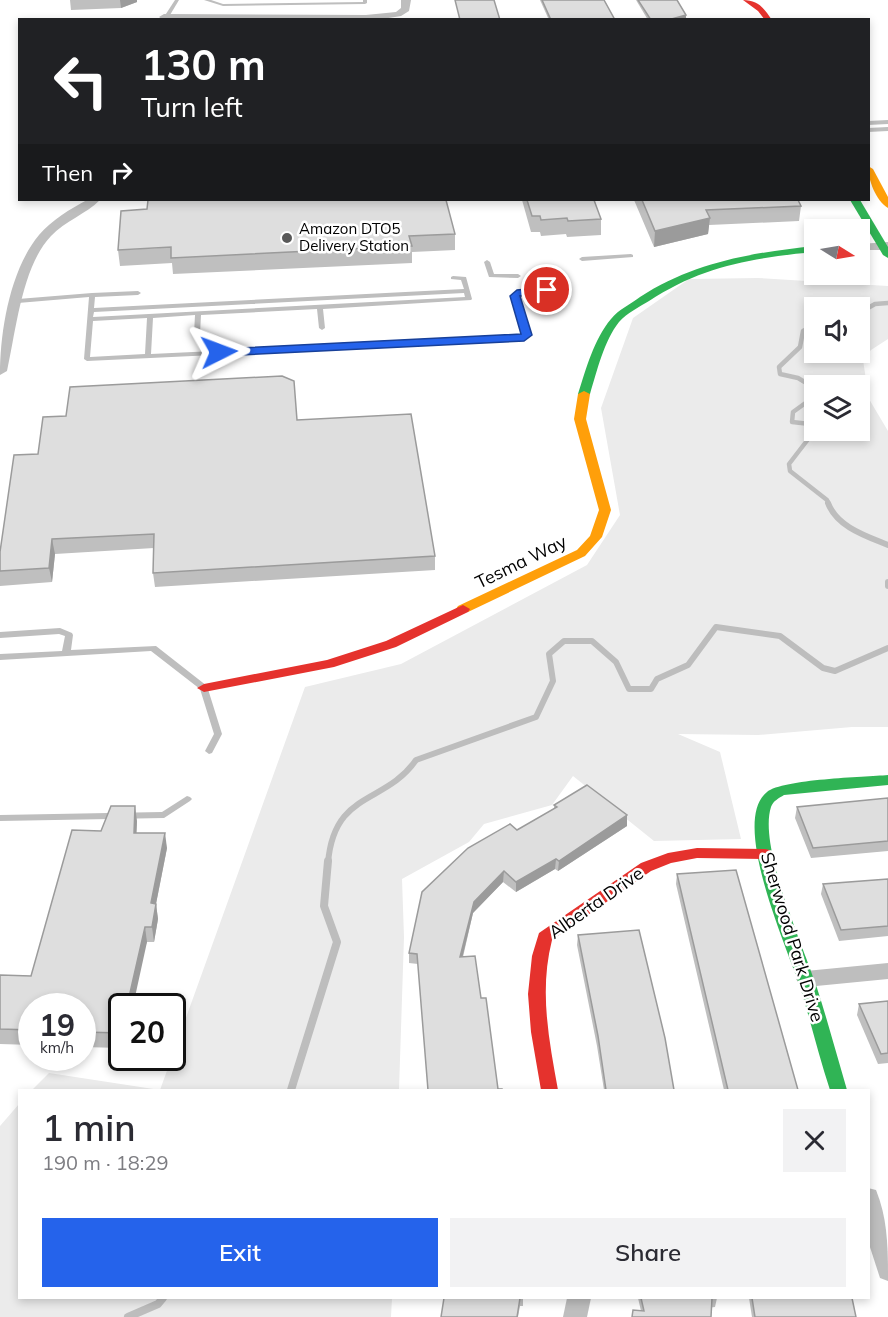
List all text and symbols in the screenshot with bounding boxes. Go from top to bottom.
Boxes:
text: 130 m [141,38,266,91]
icon: left [42,42,120,120]
text: Turn left [141,90,243,124]
icon: right [105,156,138,189]
text: Then [42,159,93,187]
place label: Amazon DTO5 Delivery Station [299,219,409,255]
north arrow [804,219,870,285]
map controls [804,219,870,441]
marker: Amazon DTO5 Delivery Station [280,231,294,245]
pin [521,264,572,315]
icon: arrive [530,273,563,306]
button: sound [804,297,870,363]
position arrow [187,320,251,384]
button: layers [804,375,870,441]
street label: Tesma Way [471,529,571,594]
street label: Sherwood Park Drive [756,849,829,1024]
street label: Alberta Drive [544,862,648,944]
speed limit sign: 20 [108,993,186,1071]
text: 19 [39,1006,75,1044]
text: km/h [40,1038,74,1057]
text: 1 min [42,1105,136,1150]
button: close [783,1109,846,1172]
text: 190 m · 18:29 [42,1150,168,1175]
button: Exit [42,1218,438,1287]
button: Share [450,1218,846,1287]

